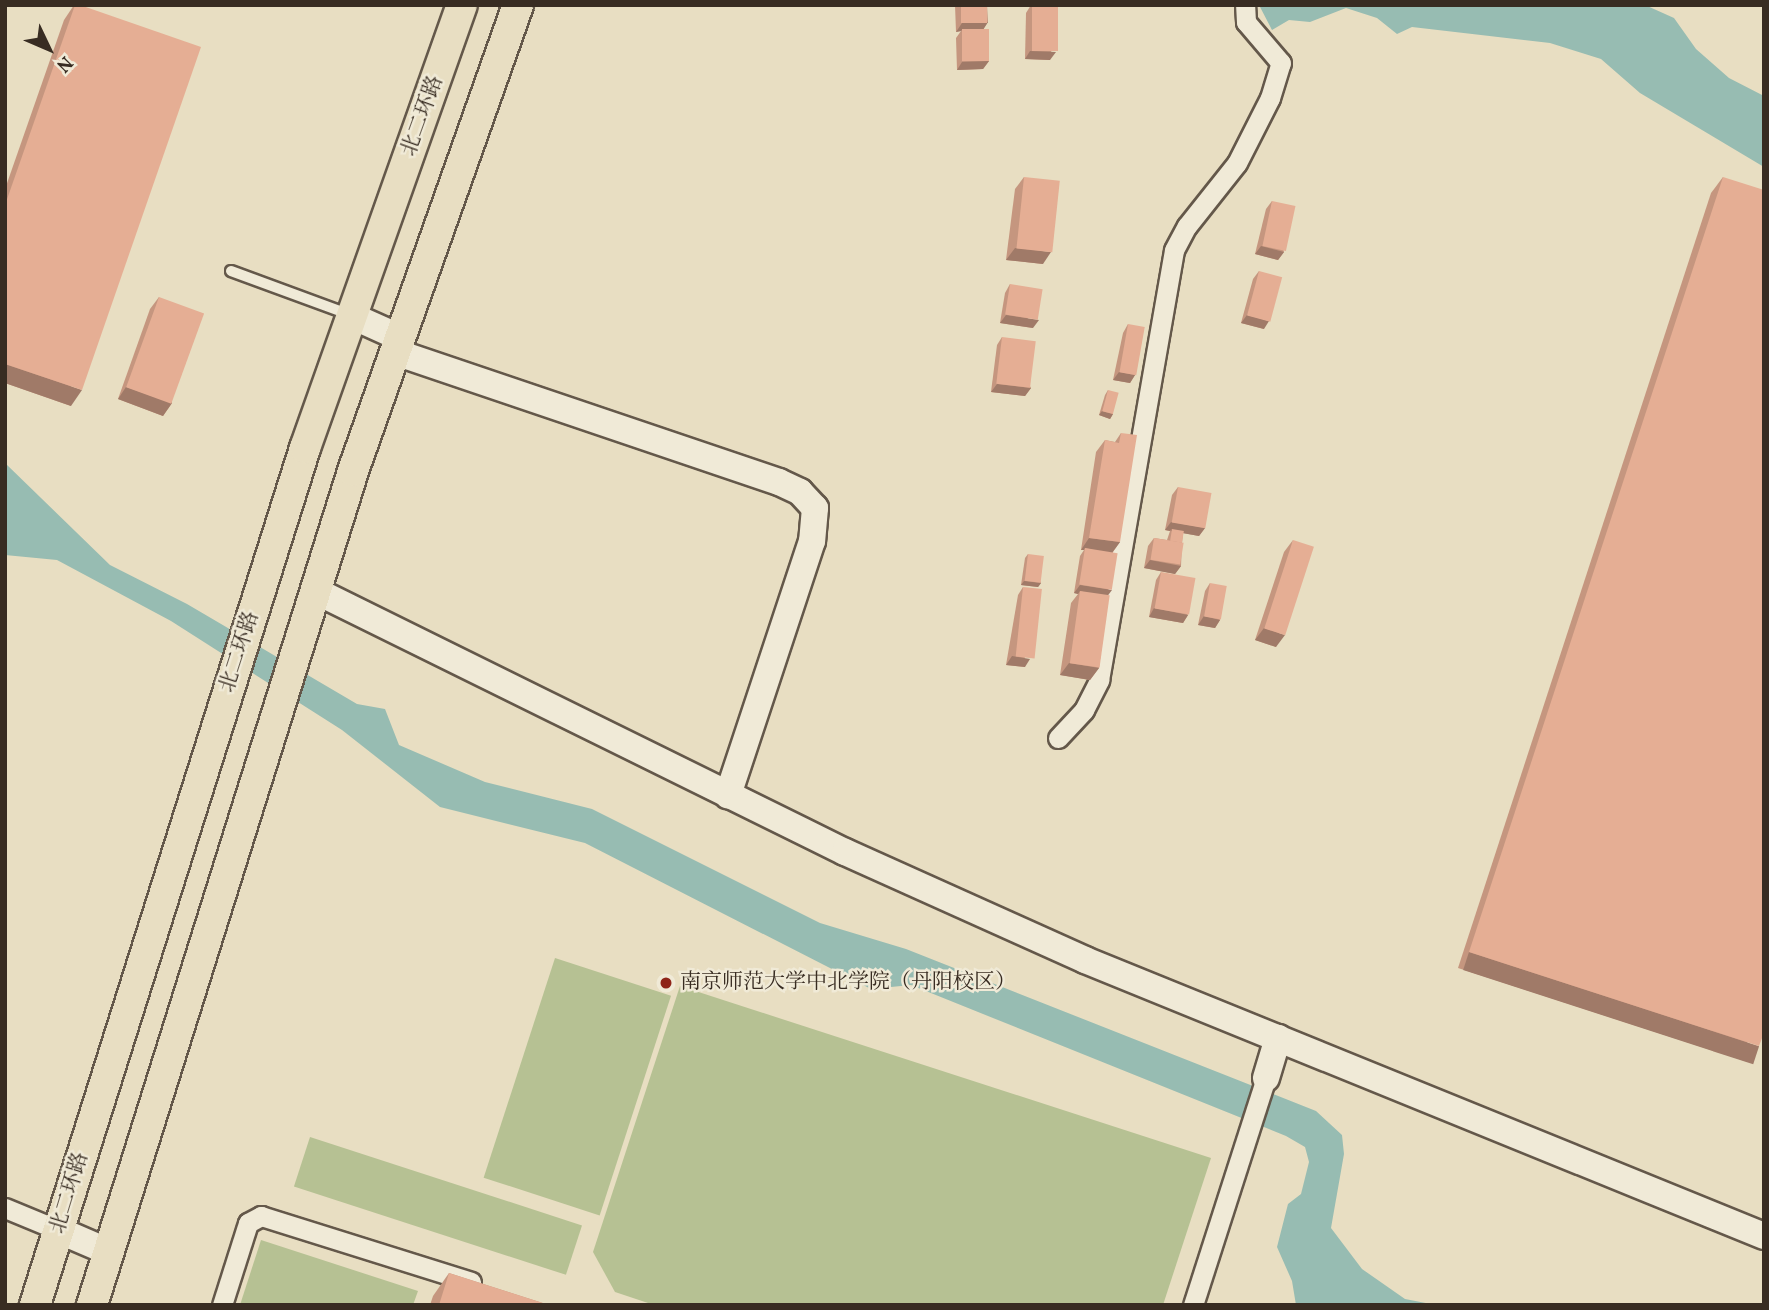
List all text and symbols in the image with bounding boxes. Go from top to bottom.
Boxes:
north arrow [14,14,84,84]
text: N [50,50,78,78]
street label: 北二环路 [397,72,449,160]
street label: 北二环路 [215,608,265,696]
place label: 南京师范大学中北学院（丹阳校区） [680,970,1016,996]
marker: 南京师范大学中北学院（丹阳校区） [658,975,674,991]
street label: 北二环路 [46,1149,94,1237]

